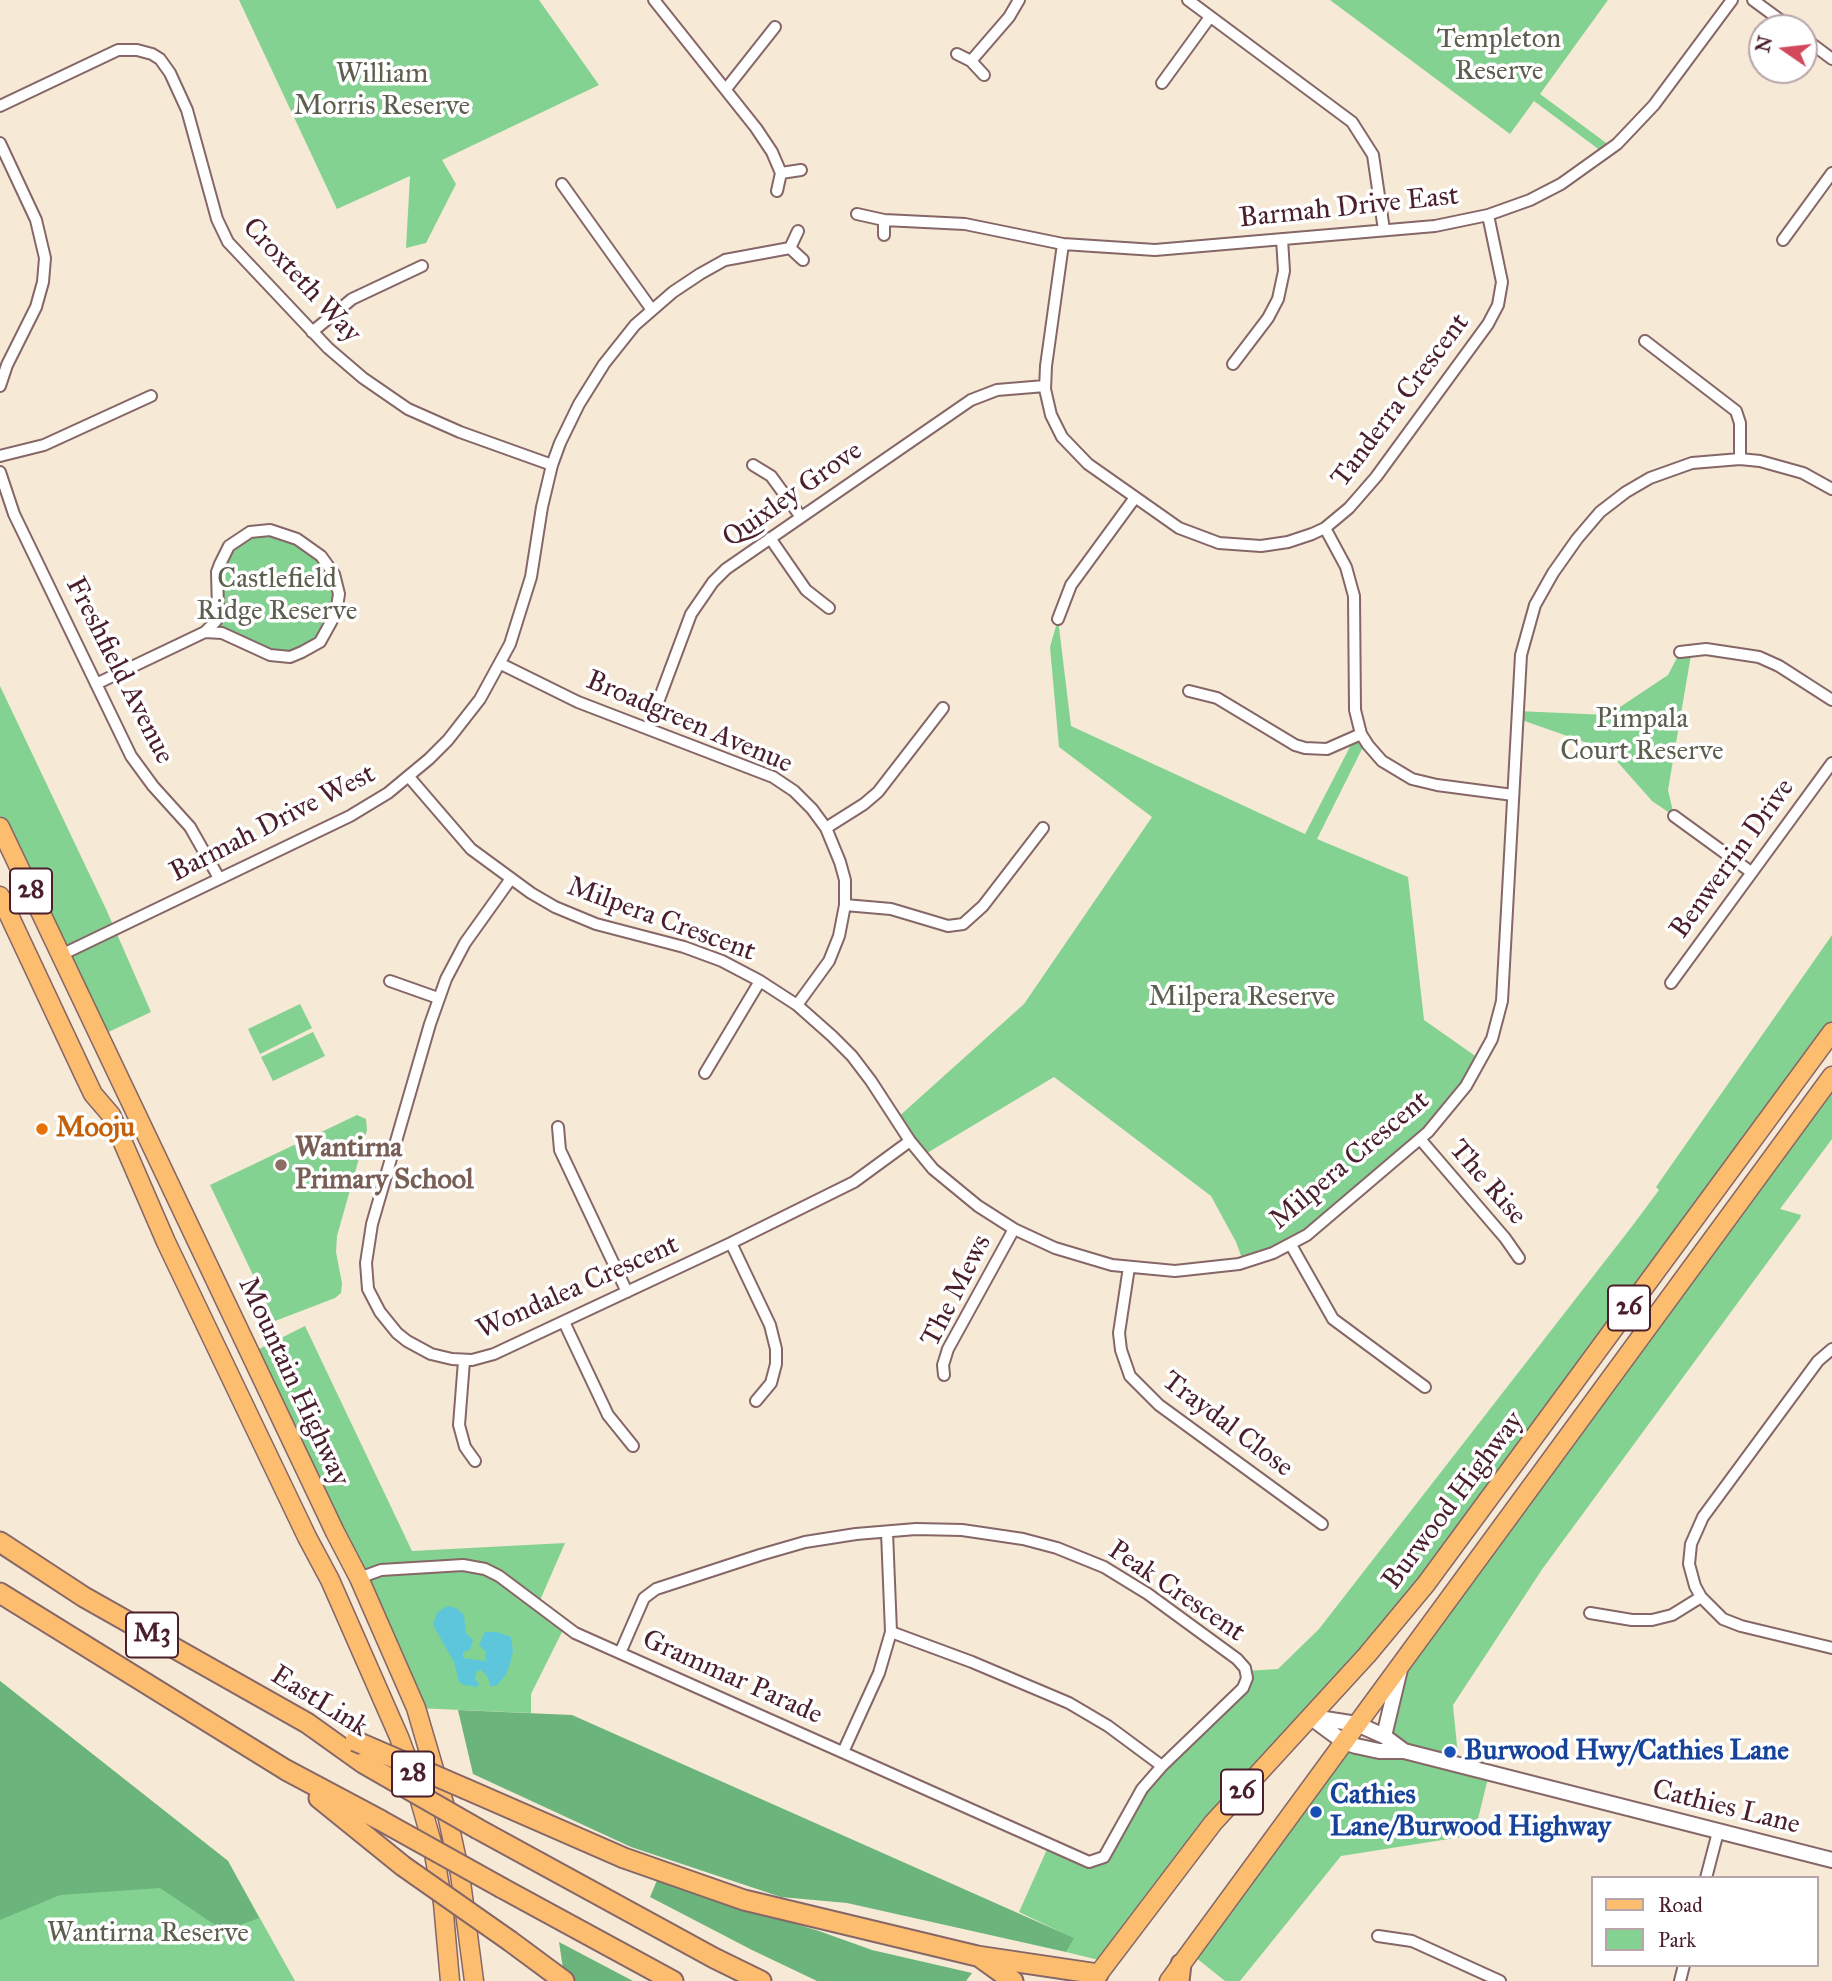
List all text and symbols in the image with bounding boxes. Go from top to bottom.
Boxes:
north arrow [1748,14,1818,84]
park label: Templeton Reserve [1437,23,1561,89]
text: N [1751,34,1777,55]
park label: William Morris Reserve [294,58,470,124]
street label: Barmah Drive East [1238,180,1460,236]
street label: Croxteth Way [235,211,367,351]
street label: Tanderra Crescent [1325,308,1477,494]
street label: Quixley Grove [717,435,869,555]
park label: Castlefield Ridge Reserve [197,563,357,629]
street label: Freshfield Avenue [58,572,180,770]
street label: Broadgreen Avenue [581,664,797,782]
park label: Pimpala Court Reserve [1560,703,1724,769]
street label: Barmah Drive West [165,758,381,890]
street label: Benwerrin Drive [1664,773,1802,945]
road number: 28 [10,869,52,914]
street label: Milpera Crescent [562,870,760,970]
park label: Milpera Reserve [1149,981,1335,1015]
street label: Milpera Crescent [1263,1085,1437,1237]
place label: Mooju [56,1112,135,1146]
marker: Mooju [34,1121,50,1137]
place label: Wantirna Primary School [295,1132,474,1198]
street label: The Rise [1441,1134,1533,1232]
marker: Wantirna Primary School [273,1157,289,1173]
street label: Wondalea Crescent [472,1228,684,1348]
street label: The Mews [915,1229,999,1353]
street label: Mountain Highway [230,1272,356,1492]
road number: 26 [1608,1286,1650,1330]
street label: Traydal Close [1155,1365,1299,1485]
street label: Burwood Highway [1376,1405,1532,1597]
street label: Peak Crescent [1101,1534,1251,1650]
road number: M3 [126,1612,178,1658]
street label: Grammar Parade [637,1623,827,1733]
street label: EastLink [264,1659,374,1745]
place label: Burwood Hwy/Cathies Lane [1464,1735,1789,1769]
marker: Burwood Hwy/Cathies Lane [1442,1744,1458,1760]
road number: 28 [392,1751,434,1796]
road number: 26 [1221,1770,1263,1814]
street label: Cathies Lane [1649,1773,1803,1843]
place label: Cathies Lane/Burwood Highway [1330,1779,1611,1845]
marker: Cathies Lane/Burwood Highway [1308,1804,1324,1820]
legend [1590,1876,1818,1967]
text: Road [1658,1892,1703,1918]
park label: Wantirna Reserve [47,1917,249,1951]
text: Park [1658,1927,1696,1953]

